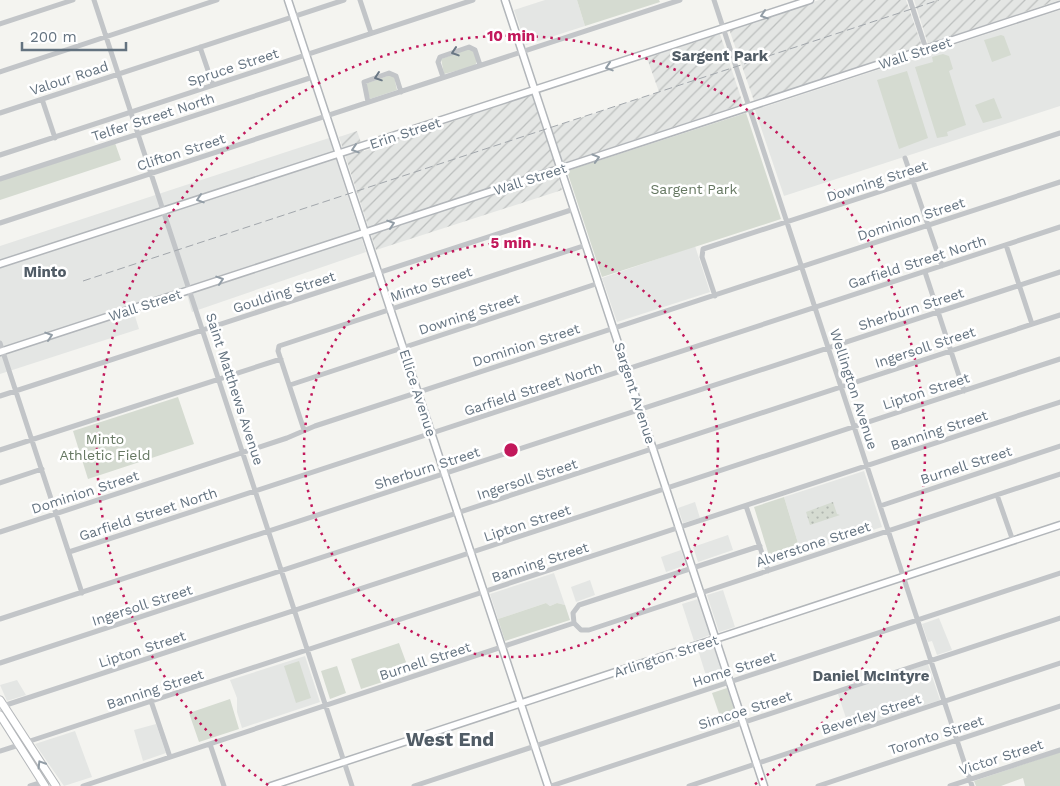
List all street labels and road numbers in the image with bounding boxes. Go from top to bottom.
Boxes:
street label: Wall Street [876,34,954,72]
street label: Spruce Street [185,45,281,89]
street label: Valour Road [28,58,110,98]
street label: Telfer Street North [90,90,216,144]
street label: Erin Street [367,114,443,152]
street label: Clifton Street [135,130,227,174]
street label: Downing Street [824,157,930,205]
street label: Wall Street [491,160,569,198]
street label: Dominion Street [855,194,967,244]
street label: Garfield Street North [846,232,988,292]
street label: Minto Street [388,263,474,305]
street label: Goulding Street [231,268,337,316]
street label: Sherburn Street [856,284,966,334]
street label: Wall Street [106,286,184,324]
street label: Downing Street [416,290,522,338]
street label: Saint Matthews Avenue [203,311,267,467]
street label: Dominion Street [470,320,582,370]
street label: Ingersoll Street [873,323,977,371]
street label: Wellington Avenue [827,327,881,451]
street label: Sargent Avenue [611,340,659,446]
street label: Ellice Avenue [396,347,440,439]
street label: Garfield Street North [462,359,604,419]
street label: Lipton Street [880,369,972,413]
street label: Banning Street [888,407,990,453]
street label: Sherburn Street [372,443,482,493]
street label: Burnell Street [918,443,1014,487]
street label: Ingersoll Street [475,455,579,503]
street label: Dominion Street [29,467,141,517]
street label: Garfield Street North [77,484,219,544]
street label: Lipton Street [481,501,573,545]
street label: Alverstone Street [754,518,872,570]
street label: Banning Street [489,539,591,585]
street label: Ingersoll Street [90,581,194,629]
street label: Lipton Street [96,627,188,671]
street label: Arlington Street [612,632,720,680]
street label: Burnell Street [377,639,473,683]
street label: Home Street [690,648,778,690]
street label: Banning Street [104,666,206,712]
street label: Simcoe Street [696,687,794,733]
street label: Beverley Street [819,690,923,738]
street label: Toronto Street [886,712,986,758]
street label: Victor Street [957,736,1045,778]

